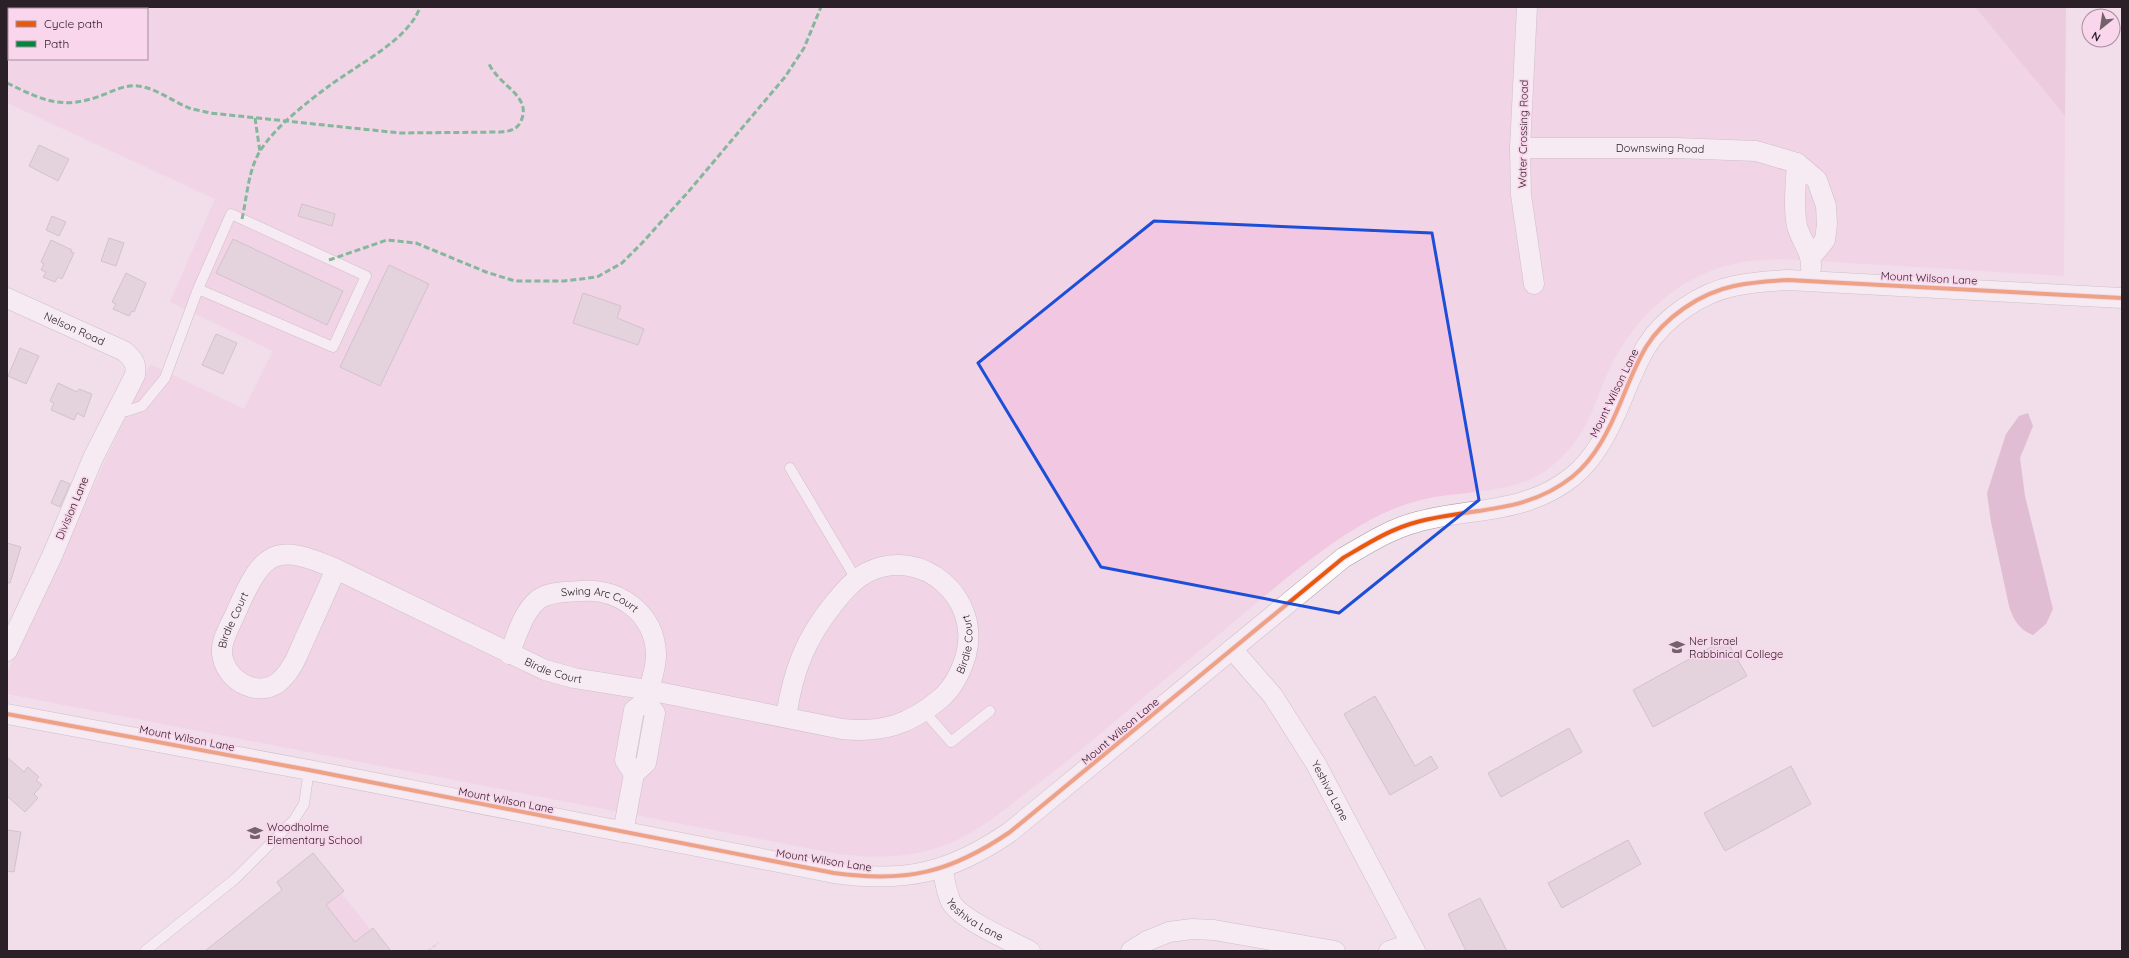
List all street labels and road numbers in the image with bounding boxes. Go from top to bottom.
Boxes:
street label: Water Crossing Road [1515,80,1531,188]
street label: Downswing Road [1616,141,1705,156]
street label: Mount Wilson Lane [1880,268,1978,288]
street label: Nelson Road [42,309,107,348]
street label: Mount Wilson Lane [1586,346,1642,440]
street label: Division Lane [52,474,92,542]
street label: Swing Arc Court [560,584,642,616]
street label: Birdie Court [215,589,251,649]
street label: Birdie Court [953,613,975,676]
street label: Birdie Court [522,654,583,686]
street label: Mount Wilson Lane [1078,695,1162,767]
street label: Mount Wilson Lane [138,722,236,754]
street label: Yeshiva Lane [1308,758,1352,823]
street label: Mount Wilson Lane [457,784,555,816]
street label: Mount Wilson Lane [775,846,873,874]
street label: Yeshiva Lane [943,896,1006,944]

